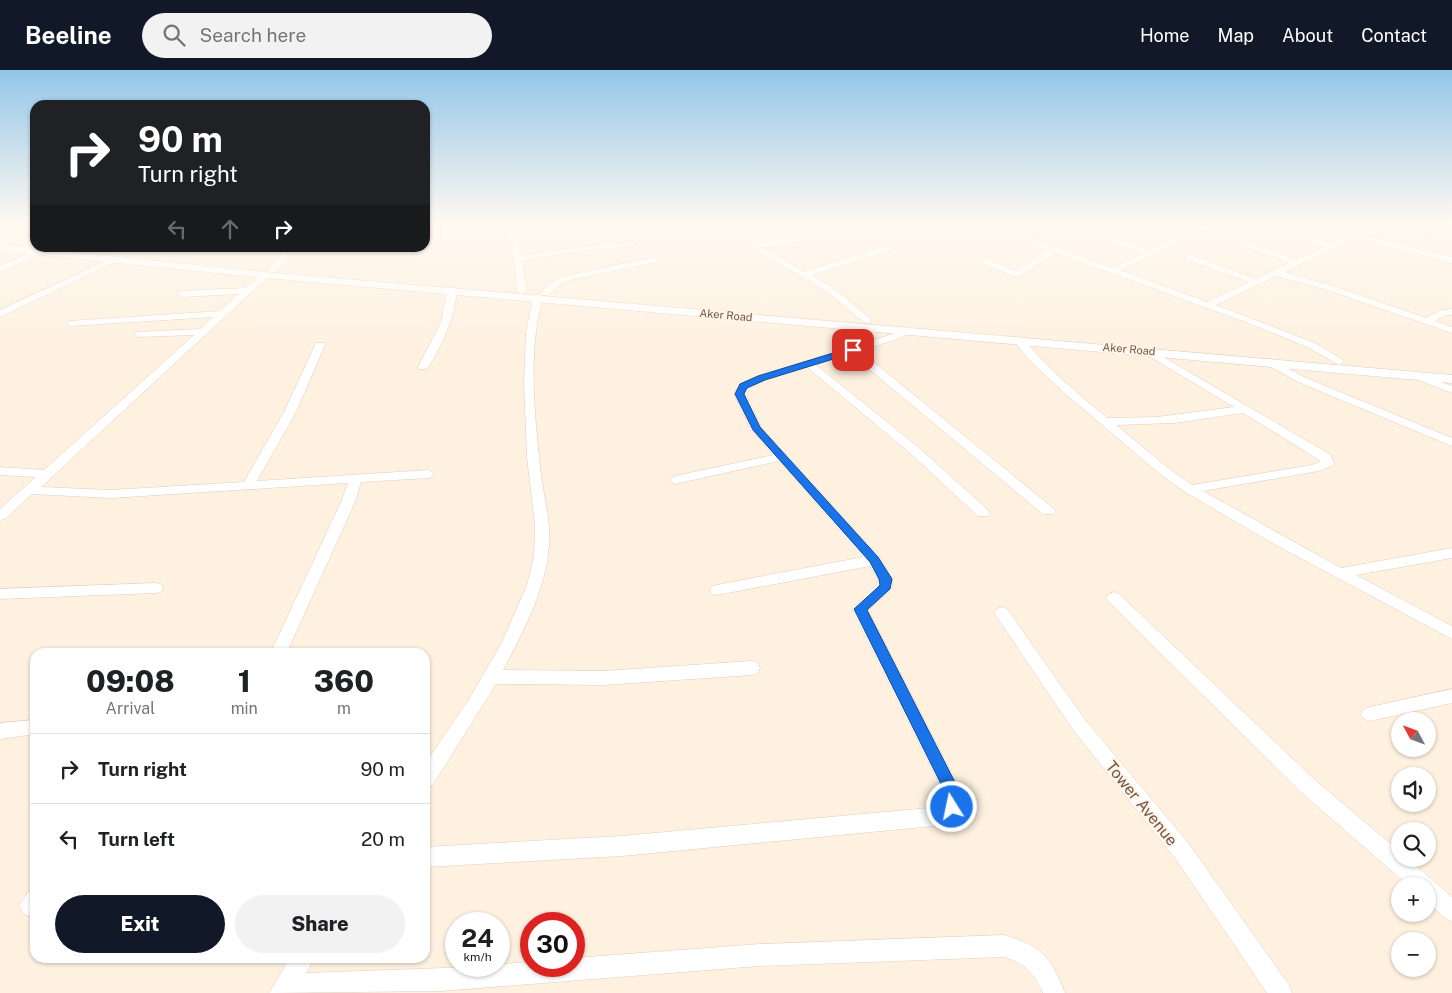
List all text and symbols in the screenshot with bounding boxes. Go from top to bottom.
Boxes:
search box [142,13,492,58]
text: Beeline [25,21,112,49]
icon: search [160,21,188,49]
text: Search here [200,24,306,46]
text: Home [1140,25,1190,46]
text: Map [1218,25,1254,46]
text: About [1282,25,1333,46]
text: Contact [1361,25,1427,46]
text: 90 m [138,119,223,160]
icon: right [55,120,120,185]
text: Turn right [138,161,238,187]
icon: left [163,215,191,243]
icon: ahead [216,215,244,243]
icon: right [269,215,297,243]
street label: Aker Road [699,307,753,323]
pin [832,329,874,371]
icon: arrive [839,336,867,364]
street label: Aker Road [1102,341,1156,357]
text: 09:08 [86,663,175,699]
text: 1 [238,663,251,699]
text: 360 [314,663,374,699]
text: Arrival [106,699,155,718]
text: min [231,699,258,718]
text: m [337,699,351,718]
north arrow [1391,712,1436,758]
map controls [1391,712,1436,977]
icon: right [55,755,83,783]
street label: Tower Avenue [1102,757,1182,850]
text: Turn right [98,758,187,780]
text: 90 m [361,758,405,780]
button: sound [1391,767,1436,812]
position arrow [925,780,977,832]
button: search [1391,822,1436,867]
icon: left [55,825,83,853]
text: Turn left [98,828,175,850]
text: 20 m [361,828,405,850]
button: + [1391,877,1436,922]
button: Exit [55,895,225,953]
button: Share [235,895,405,953]
speed limit sign: 30 [520,912,585,977]
text: 24 [461,923,494,953]
button: − [1391,932,1436,977]
text: km/h [463,950,492,964]

